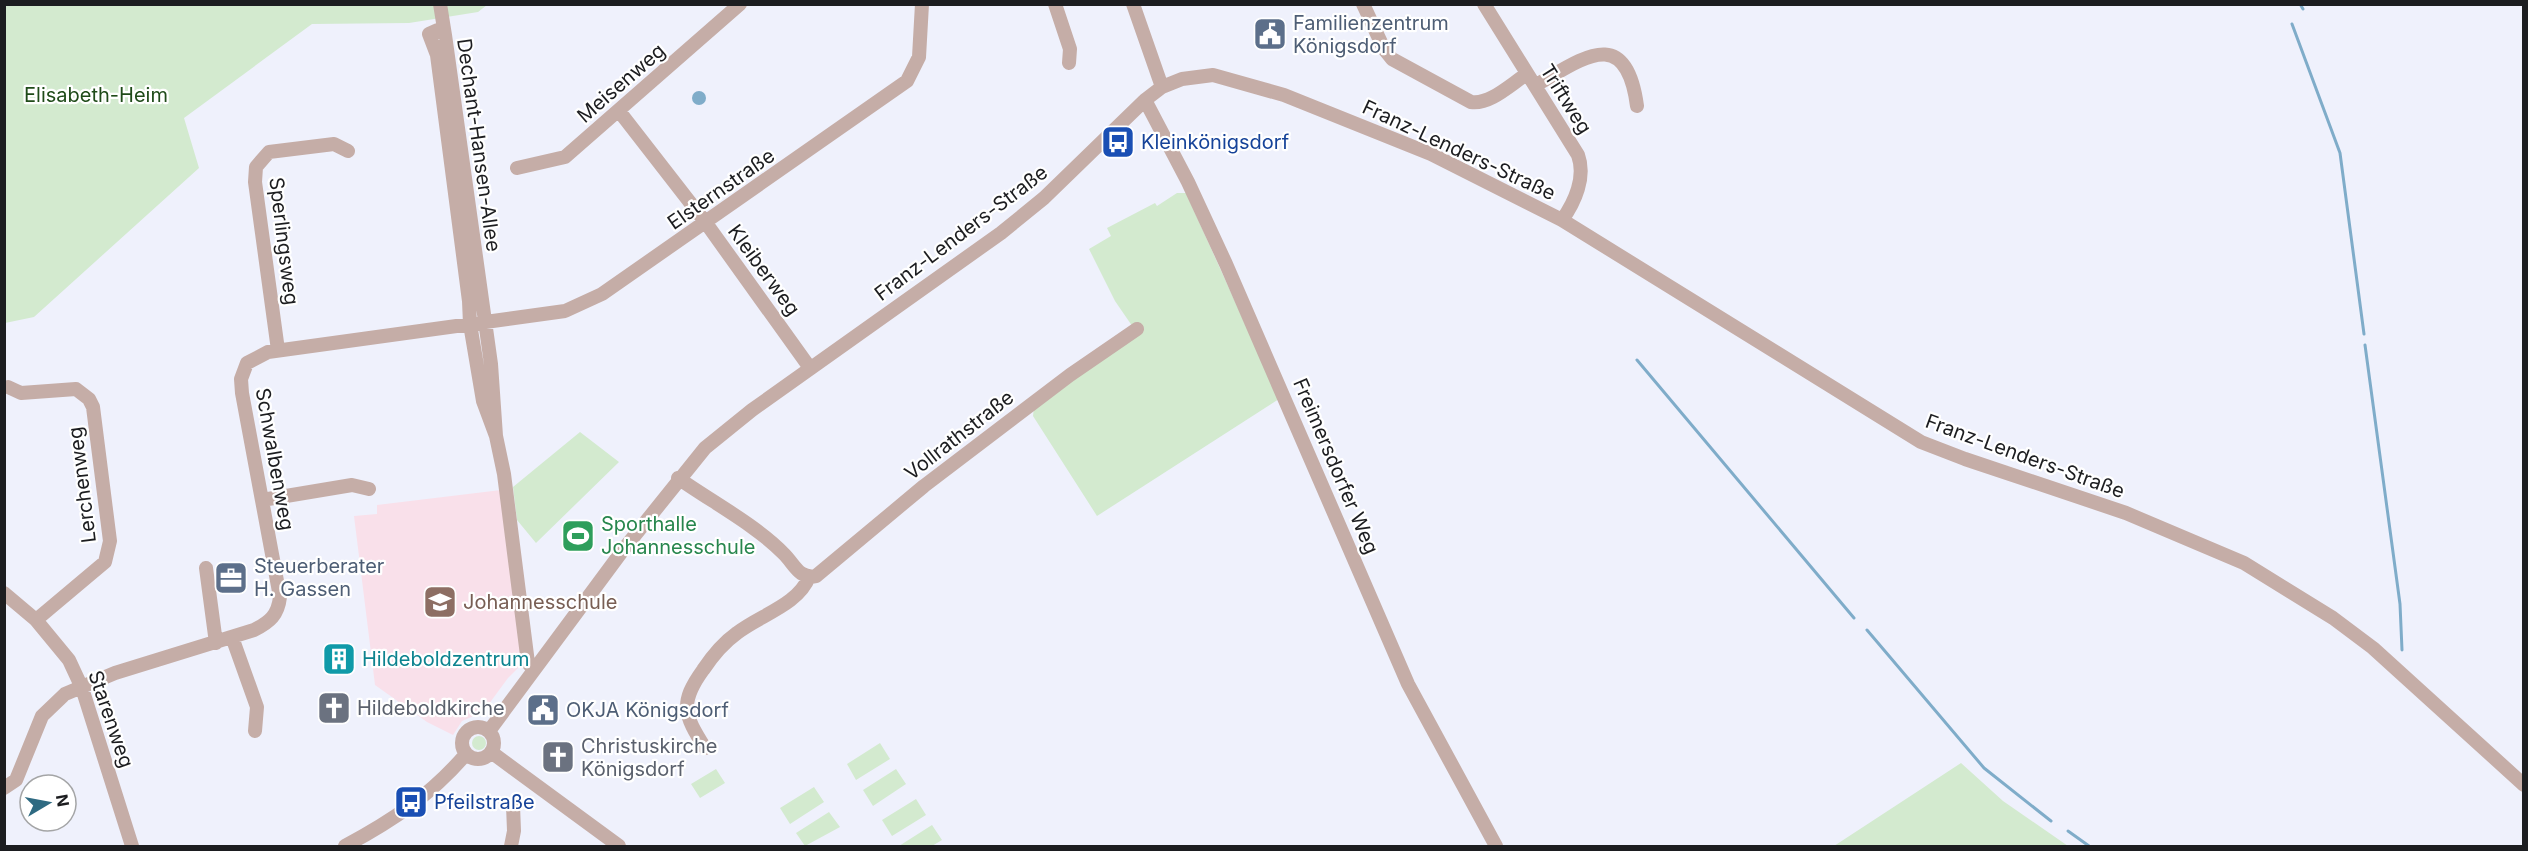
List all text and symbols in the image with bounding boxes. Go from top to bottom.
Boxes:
place label: Familienzentrum Königsdorf [1293,11,1449,58]
public building icon: Familienzentrum Königsdorf [1252,16,1288,52]
street label: Dechant-Hansen-Allee [452,37,506,253]
street label: Meisenweg [572,38,670,128]
street label: Triftweg [1535,60,1597,138]
park label: Elisabeth-Heim [24,83,168,107]
street label: Franz-Lenders-Straße [1359,95,1559,205]
bus stop icon: Kleinkönigsdorf [1100,124,1136,160]
place label: Kleinkönigsdorf [1141,130,1290,154]
street label: Elsternstraße [663,143,779,235]
street label: Franz-Lenders-Straße [870,160,1052,306]
street label: Sperlingsweg [264,176,304,306]
street label: Kleiberweg [723,220,805,320]
street label: Freimersdorfer Weg [1288,375,1384,557]
street label: Vollrathstraße [900,385,1018,485]
street label: Schwalbenweg [251,386,299,532]
street label: Franz-Lenders-Straße [1922,409,2128,503]
street label: Lerchenweg [63,426,101,544]
place label: Sporthalle Johannesschule [601,512,755,559]
sports icon: Sporthalle Johannesschule [560,518,596,554]
place label: Steuerberater H. Gassen [254,554,385,601]
office icon: Steuerberater H. Gassen [213,560,249,596]
school or university icon: Johannesschule [422,584,458,620]
place label: Johannesschule [463,590,617,614]
building icon: Hildeboldzentrum [321,641,357,677]
place label: Hildeboldzentrum [362,647,529,671]
street label: Starenweg [83,667,139,771]
church icon: Hildeboldkirche [316,690,352,726]
public building icon: OKJA Königsdorf [525,692,561,728]
place label: Hildeboldkirche [357,696,505,720]
place label: OKJA Königsdorf [566,698,729,722]
place label: Christuskirche Königsdorf [581,734,718,781]
church icon: Christuskirche Königsdorf [540,739,576,775]
north arrow [18,773,78,833]
bus stop icon: Pfeilstraße [393,784,429,820]
place label: Pfeilstraße [434,790,535,814]
text: N [52,793,74,808]

